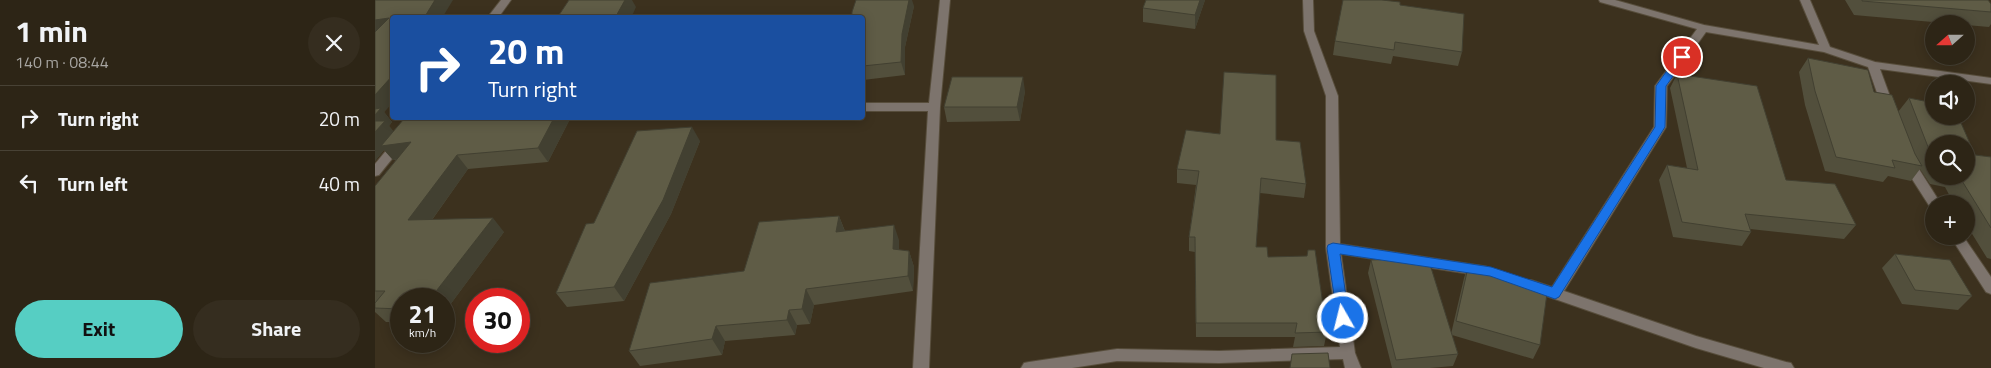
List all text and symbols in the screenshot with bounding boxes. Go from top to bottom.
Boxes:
text: 1 min [15,8,88,54]
north arrow [1925,15,1975,65]
map controls [1925,15,1975,245]
button: close [308,17,360,69]
text: 20 m [488,24,564,78]
icon: right [405,35,470,100]
pin [1661,36,1703,78]
icon: arrive [1668,43,1696,71]
text: 140 m · 08:44 [15,50,109,74]
text: Turn right [488,72,577,106]
button: sound [1925,75,1975,125]
icon: right [15,104,43,132]
text: Turn right [58,104,139,133]
text: 20 m [319,104,360,133]
button: search [1925,135,1975,185]
icon: left [15,169,43,197]
text: Turn left [58,169,128,198]
text: 40 m [319,169,360,198]
button: + [1925,195,1975,245]
speed limit sign: 30 [465,288,530,353]
position arrow [1316,291,1368,343]
text: 21 [408,295,437,333]
button: Exit [15,300,183,358]
button: Share [193,300,360,358]
text: km/h [409,323,436,342]

